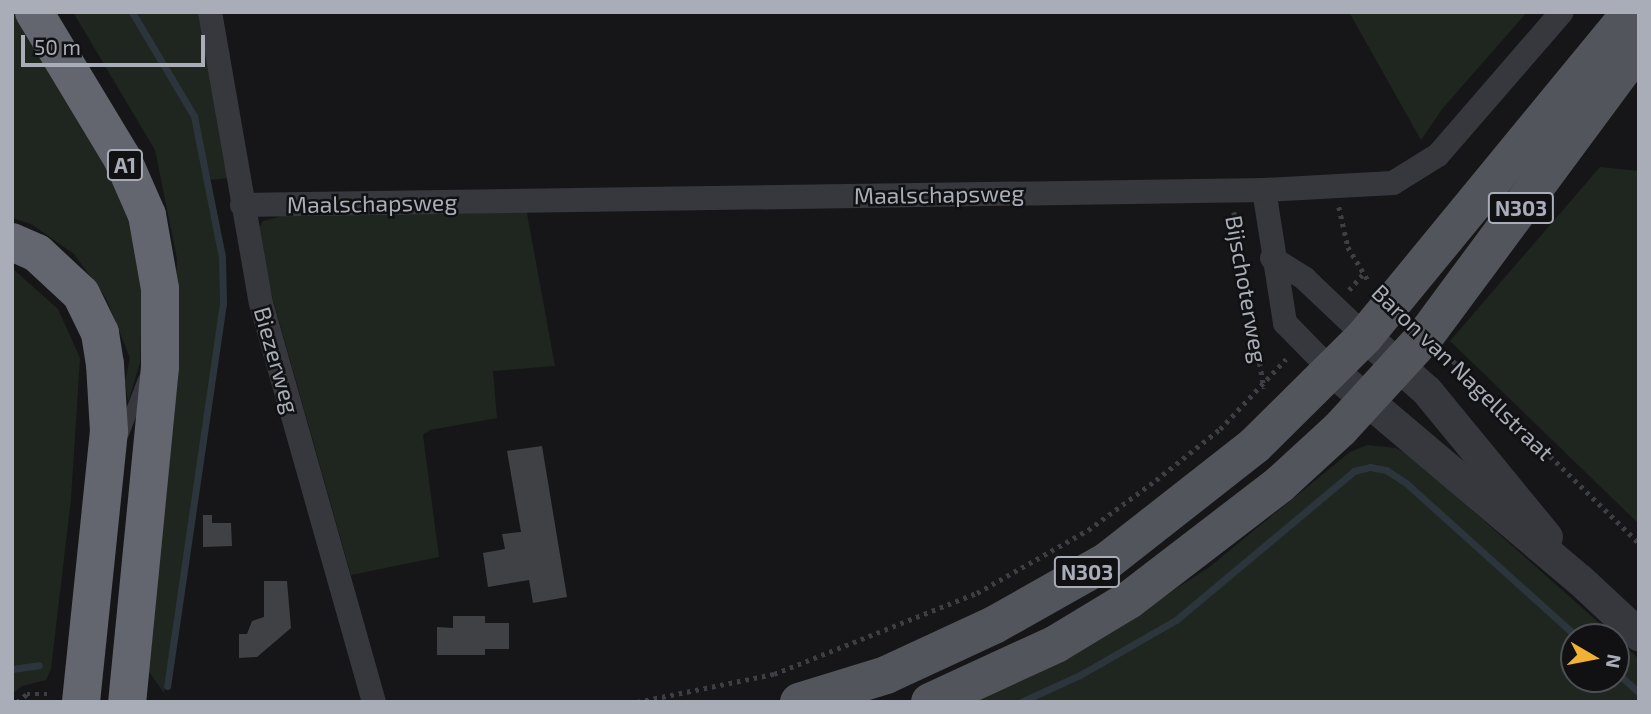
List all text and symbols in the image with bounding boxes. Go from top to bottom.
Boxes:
scale bar [24,21,208,65]
text: 50 m [34,34,81,59]
road number: A1 [106,148,144,182]
street label: Maalschapsweg [854,179,1024,209]
street label: Maalschapsweg [287,188,457,218]
road number: N303 [1488,190,1554,226]
street label: Bijschoterweg [1220,213,1274,365]
street label: Baron van Nagellstraat [1366,278,1560,466]
street label: Biezerweg [249,303,305,417]
road number: N303 [1054,554,1120,590]
north arrow [1560,623,1630,693]
text: N [1602,653,1627,670]

